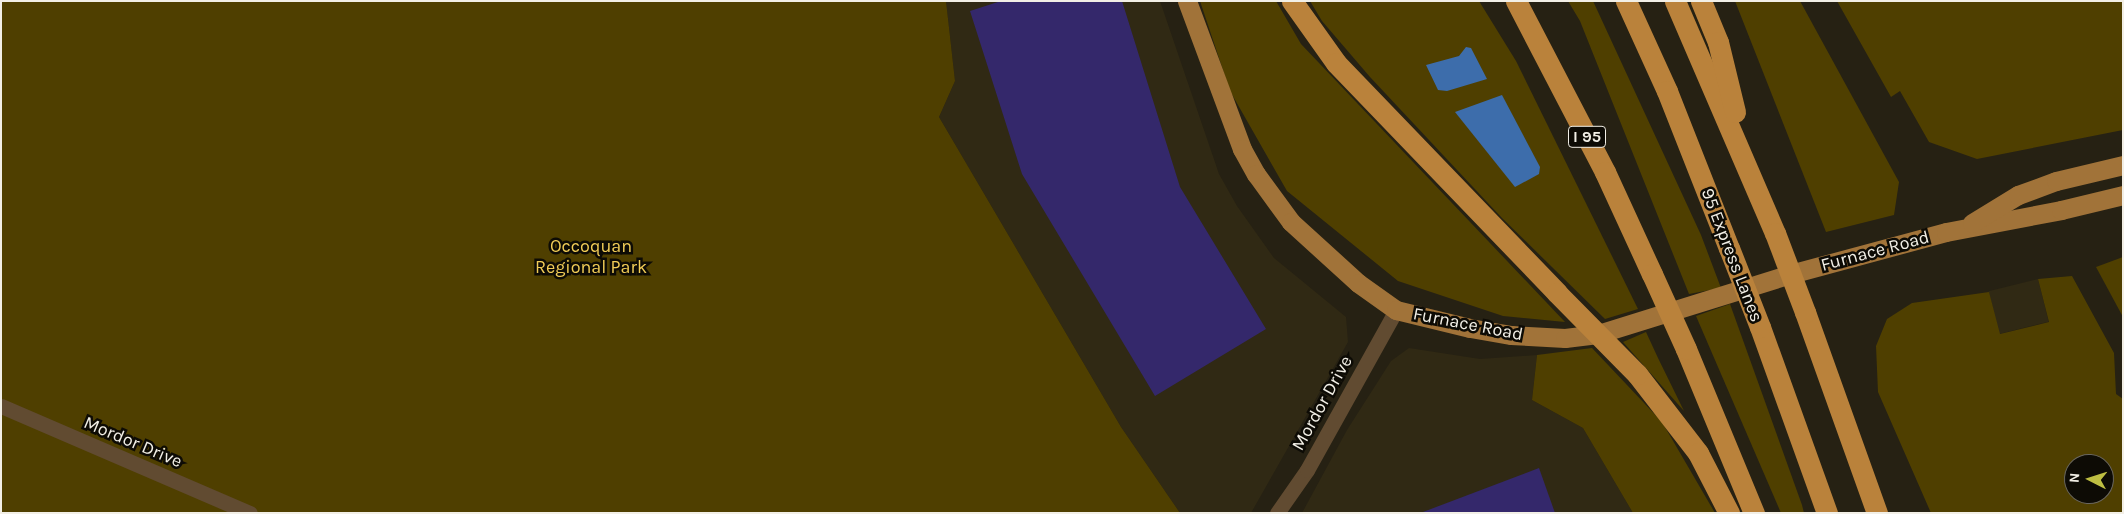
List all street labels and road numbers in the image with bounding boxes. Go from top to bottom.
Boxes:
road number: I 95 [1567,124,1607,150]
street label: 95 Express Lanes [1697,185,1767,325]
street label: Furnace Road [1818,226,1932,276]
street label: Furnace Road [1411,303,1525,345]
street label: Mordor Drive [1287,352,1357,454]
street label: Mordor Drive [80,412,186,472]

